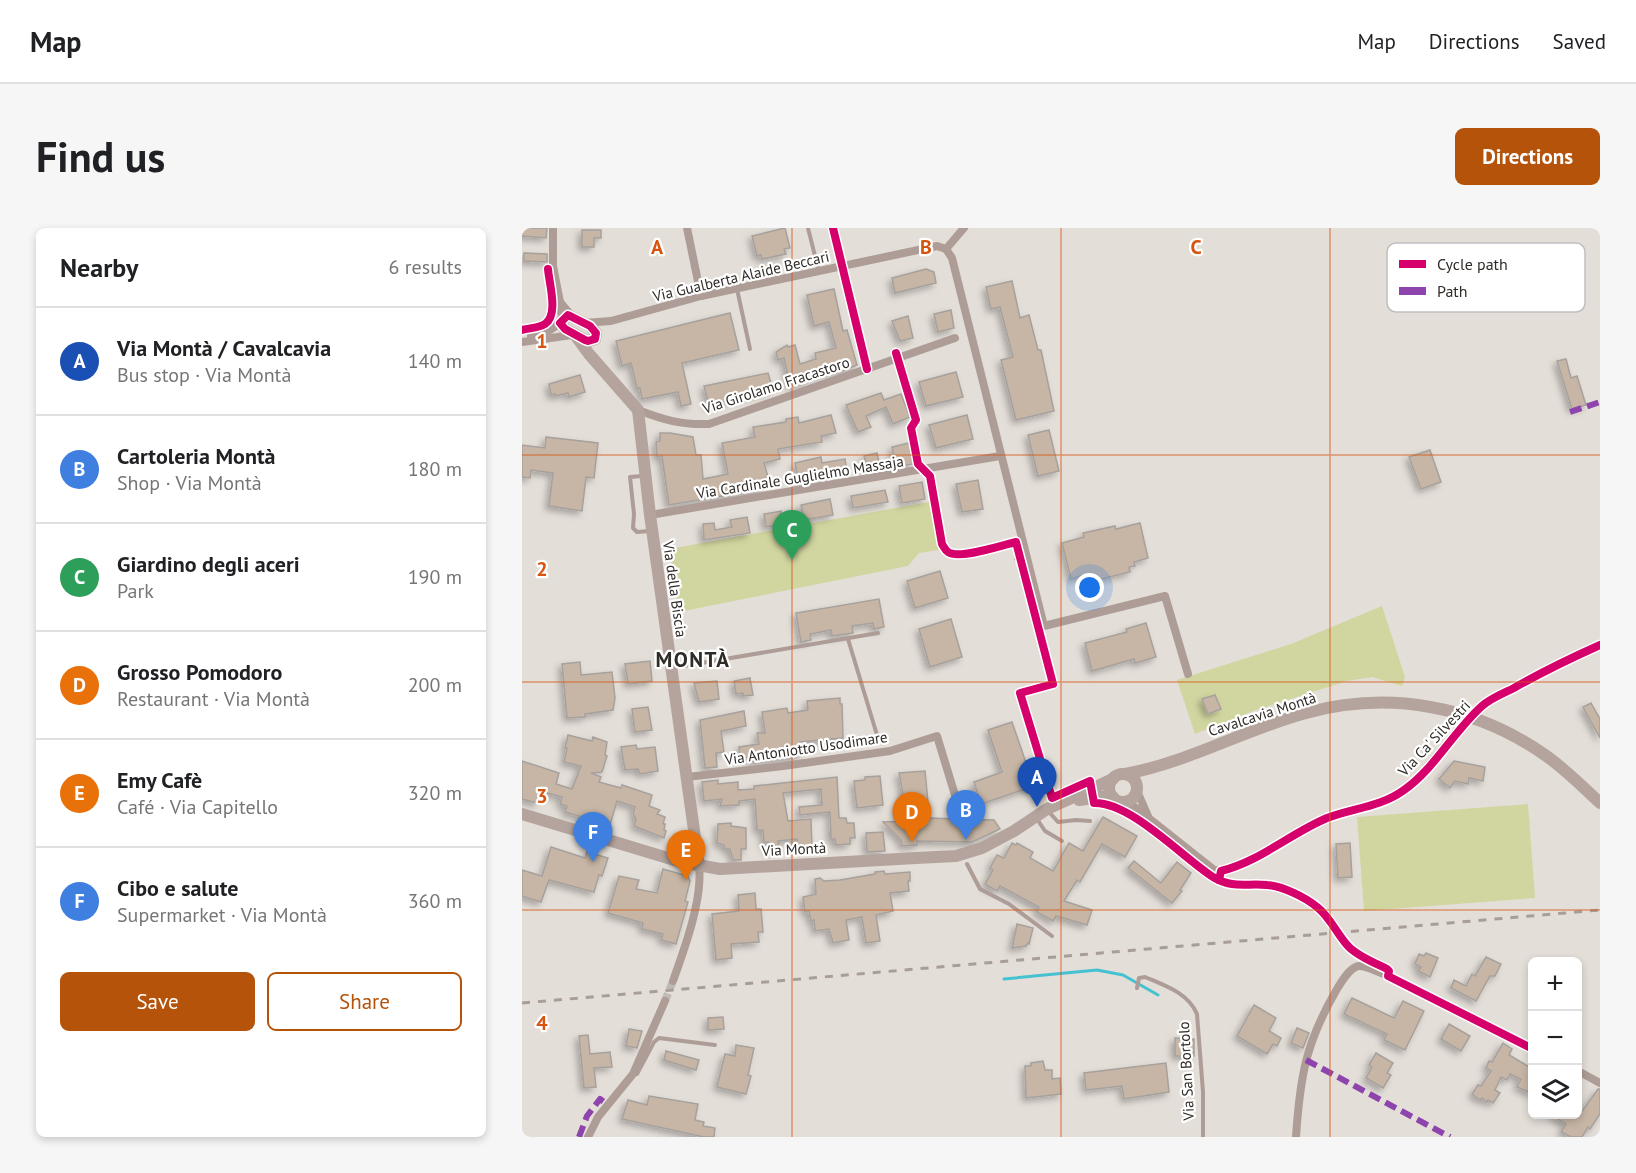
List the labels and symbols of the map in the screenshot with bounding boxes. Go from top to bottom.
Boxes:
text: B [920,234,932,260]
text: C [1190,234,1202,260]
legend [1387,243,1585,312]
street label: Via Gualberta Alaide Beccari [651,247,831,305]
text: Cycle path [1437,254,1508,274]
text: Path [1437,281,1468,301]
text: 1 [536,328,548,354]
street label: Via Girolamo Fracastoro [699,352,852,418]
street label: Via Cardinale Guglielmo Massaja [694,451,905,503]
pin: C [772,510,812,560]
street label: Via della Biscia [659,539,691,638]
text: 2 [536,556,548,582]
your location [1075,573,1104,602]
district label: MONTÀ [655,646,731,673]
street label: Cavalcavia Montà [1206,688,1318,740]
street label: Via Ca' Silvestri [1393,696,1474,781]
street label: Via Antoniotto Usodimare [722,727,889,769]
pin: A [1018,758,1056,807]
text: 3 [536,783,548,809]
pin: B [946,790,986,840]
pin: D [892,792,932,842]
pin: F [574,812,612,862]
pin: E [666,830,706,880]
street label: Via Montà [760,838,827,860]
text: 4 [536,1010,548,1036]
street label: Via San Bortolo [1174,1021,1198,1122]

